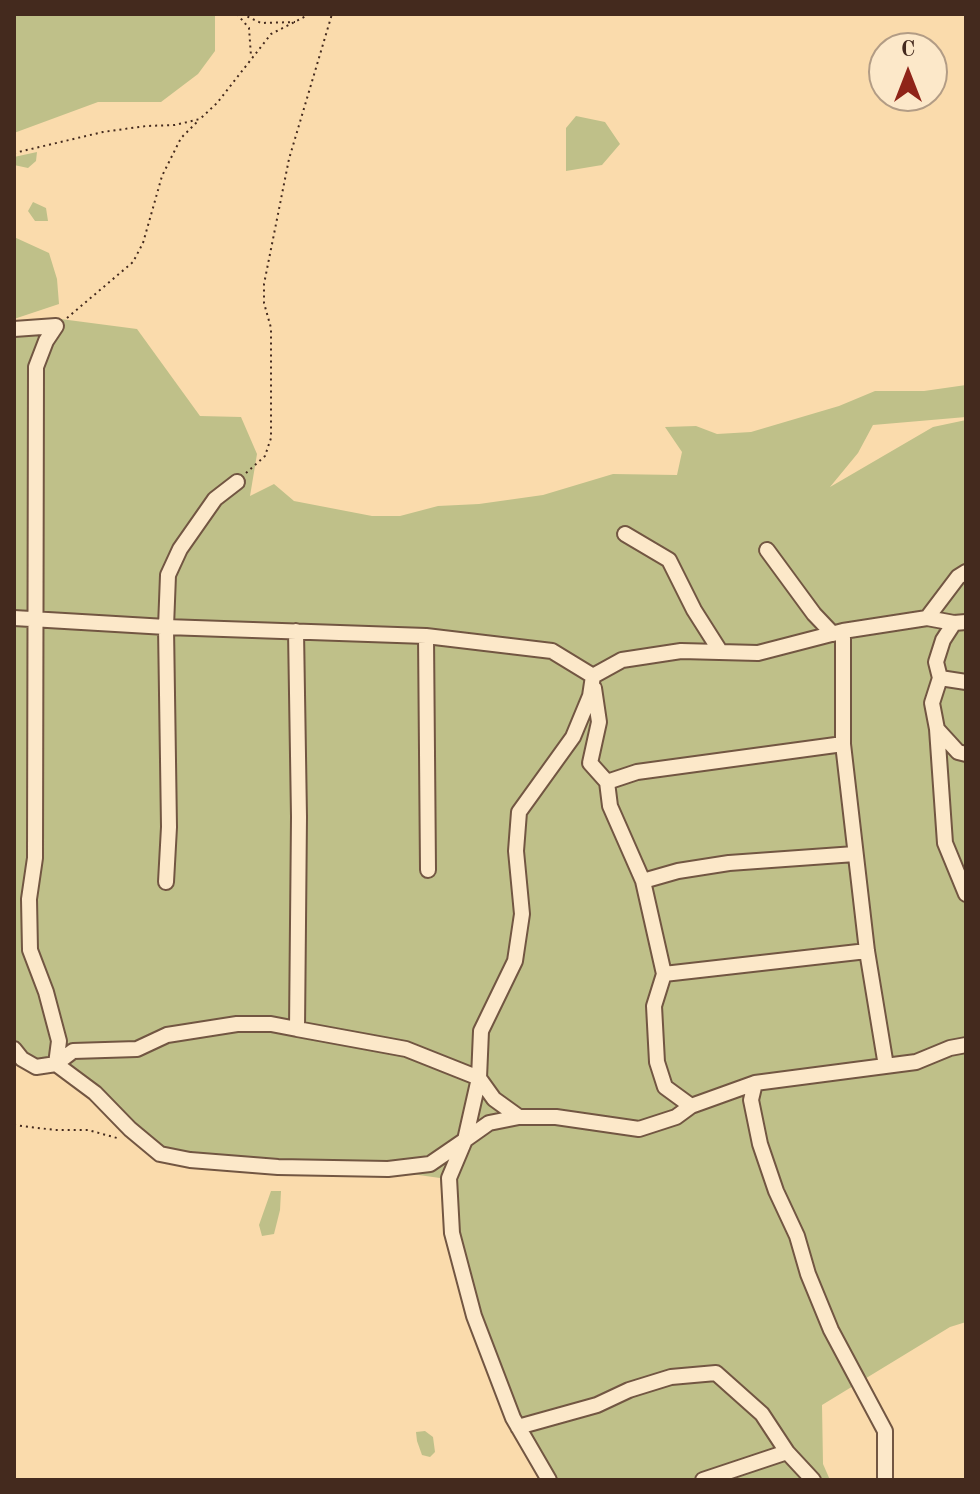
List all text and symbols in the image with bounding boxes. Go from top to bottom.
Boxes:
north arrow [868,32,948,112]
text: С [901,39,915,61]

